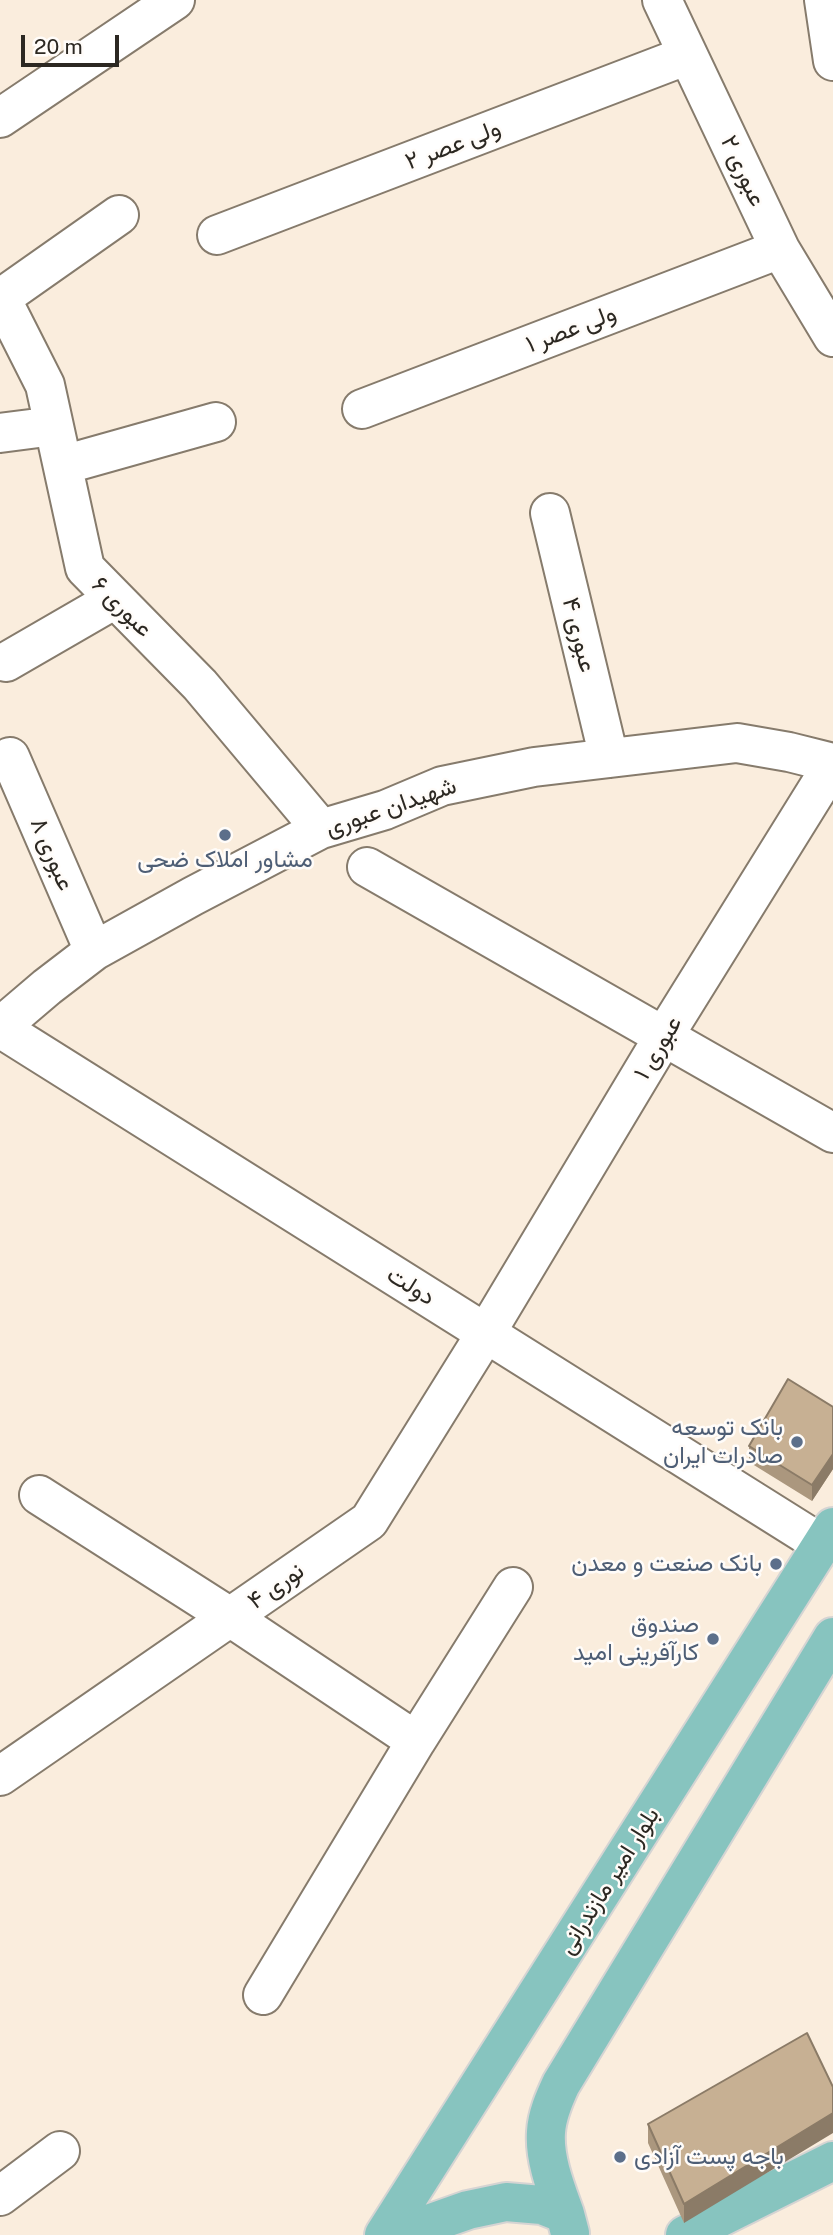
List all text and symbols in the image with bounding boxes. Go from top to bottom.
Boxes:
scale bar [24,21,122,65]
text: 20 m [34,34,83,59]
street label: ولی عصر ۲ [401,114,505,176]
street label: عبوری ۲ [714,131,772,211]
street label: ولی عصر ۱ [522,299,620,359]
street label: عبوری ۶ [86,571,158,643]
street label: عبوری ۴ [556,595,602,675]
street label: شهیدان عبوری [322,771,460,843]
street label: عبوری ۸ [24,813,80,895]
marker: مشاور املاک ضحی [217,827,233,843]
place label: مشاور املاک ضحی [137,846,313,874]
street label: عبوری ۱ [628,1011,688,1085]
street label: دولت [382,1260,440,1312]
place label: بانک توسعه صادرات ایران [663,1414,783,1470]
marker: بانک توسعه صادرات ایران [789,1434,805,1450]
place label: بانک صنعت و معدن [571,1550,762,1578]
street label: نوری ۴ [242,1556,310,1616]
marker: بانک صنعت و معدن [768,1556,784,1572]
place label: صندوق کارآفرینی امید [573,1611,699,1667]
marker: صندوق کارآفرینی امید [705,1631,721,1647]
street label: بلوار امیر مازندرانی [552,1802,666,1960]
place label: باجه پست آزادی [634,2143,784,2171]
marker: باجه پست آزادی [612,2149,628,2165]

